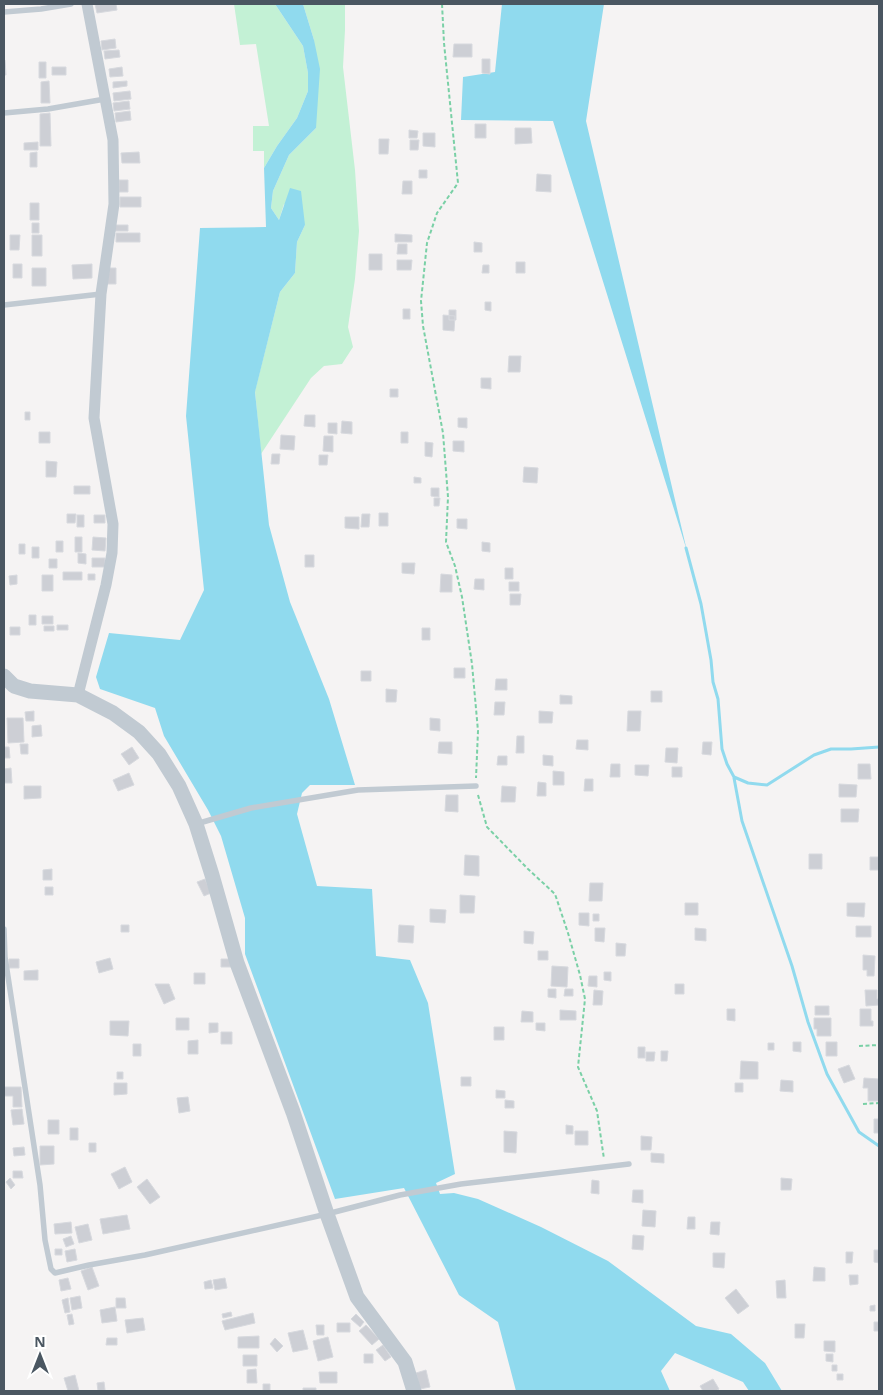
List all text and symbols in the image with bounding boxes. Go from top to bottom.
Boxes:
north arrow [15,1330,65,1380]
text: N [34,1332,46,1351]

